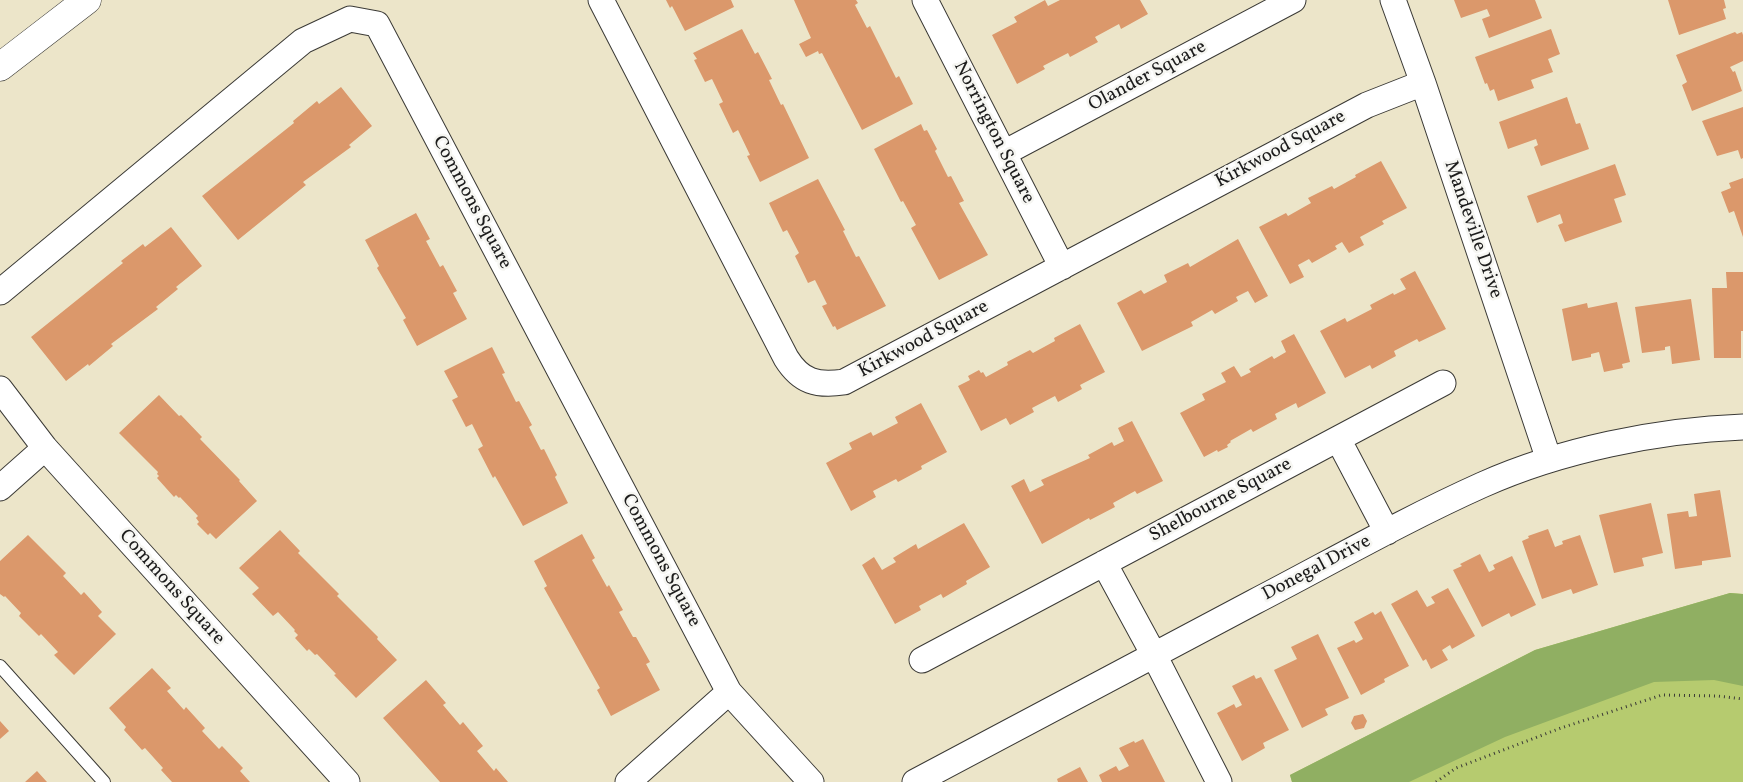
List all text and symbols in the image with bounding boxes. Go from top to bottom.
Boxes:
street label: Olander Square [1085,36,1211,118]
street label: Norrington Square [947,58,1039,208]
street label: Kirkwood Square [1212,106,1350,194]
street label: Commons Square [426,133,516,273]
street label: Mandeville Drive [1438,158,1506,302]
street label: Kirkwood Square [855,296,993,384]
street label: Shelbourne Square [1146,454,1296,548]
street label: Commons Square [615,491,705,631]
street label: Commons Square [113,526,229,650]
street label: Donegal Drive [1259,531,1375,607]

